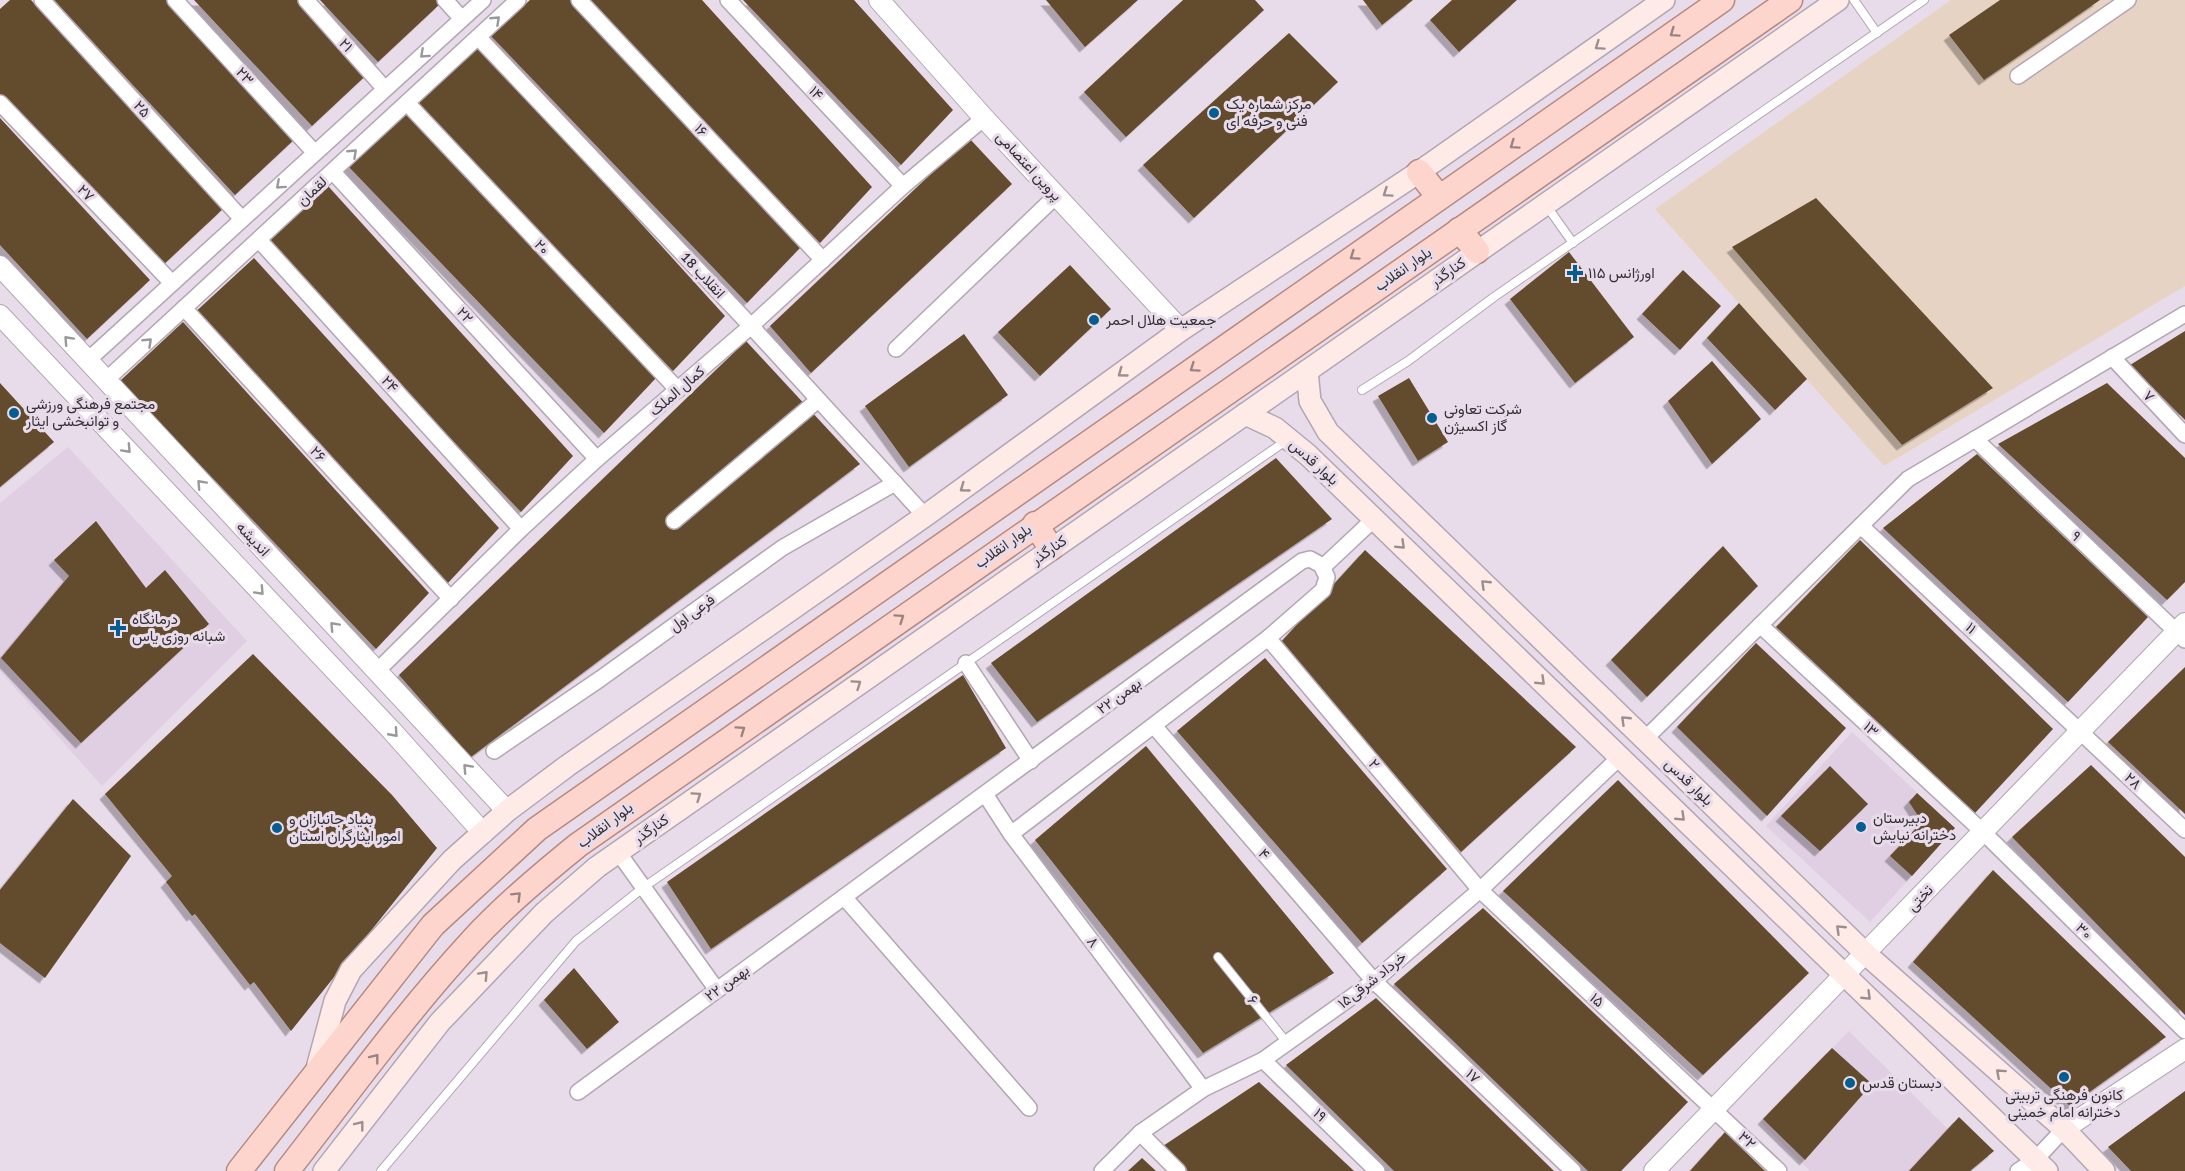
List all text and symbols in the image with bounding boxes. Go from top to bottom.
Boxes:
one-way arrow [490,16,500,27]
one-way arrow [1669,26,1680,37]
street label: ۲۱ [335,34,357,56]
one-way arrow [1595,39,1606,50]
one-way arrow [420,46,431,57]
street label: ۲۳ [232,63,258,89]
street label: ۱۴ [805,82,827,104]
place label: مرکز شماره یک فنی و حرفه ای [1226,95,1312,131]
street label: ۲۵ [130,97,154,121]
marker: مرکز شماره یک فنی و حرفه ای [1207,106,1221,120]
street label: ۱۶ [690,120,712,140]
street label: پروین اعتصامی [992,128,1066,205]
one-way arrow [1509,138,1520,149]
one-way arrow [346,149,357,160]
street label: لقمان [293,173,331,209]
one-way arrow [276,178,286,189]
street label: ۲۷ [74,181,98,205]
one-way arrow [1383,186,1394,197]
street label: ۲۰ [531,236,553,258]
street label: بلوار انقلاب [1371,243,1435,295]
street label: انقلاب 18 [677,248,729,302]
one-way arrow [1349,249,1360,260]
street label: کنارگذر [1426,253,1469,291]
marker: اورژانس ۱۱۵ [1566,264,1584,282]
place label: اورژانس ۱۱۵ [1588,264,1655,283]
street label: ۲۲ [453,303,477,327]
place label: جمعیت هلال احمر [1105,311,1216,329]
marker: جمعیت هلال احمر [1087,313,1101,327]
one-way arrow [64,337,75,347]
one-way arrow [141,338,152,349]
one-way arrow [1189,361,1200,372]
street label: کمال الملک [646,362,709,420]
one-way arrow [1117,366,1128,377]
street label: ۲۴ [378,372,402,396]
street label: ۷ [2139,387,2159,405]
place label: مجتمع فرهنگی ورزشی و توانبخشی ایثار [25,395,155,431]
place label: شرکت تعاونی گاز اکسیژن [1444,400,1522,435]
marker: مجتمع فرهنگی ورزشی و توانبخشی ایثار [7,406,21,420]
marker: شرکت تعاونی گاز اکسیژن [1425,411,1439,425]
street label: بلوار قدس [1285,435,1342,490]
one-way arrow [120,442,131,452]
street label: ۲۶ [306,442,330,466]
one-way arrow [197,480,208,491]
one-way arrow [960,481,971,492]
street label: اندیشه [232,518,274,560]
street label: بلوار انقلاب [971,520,1035,572]
street label: ۹ [2067,527,2085,545]
street label: کنارگذر [1027,531,1070,569]
one-way arrow [1394,538,1405,549]
one-way arrow [1481,580,1491,591]
one-way arrow [253,584,264,595]
street label: فرعی اول [666,590,719,636]
place label: درمانگاه شبانه روزی یاس [132,610,225,646]
one-way arrow [894,614,905,625]
street label: ۱۱ [1962,618,1980,638]
marker: درمانگاه شبانه روزی یاس [109,619,127,637]
one-way arrow [330,622,341,632]
street label: ۲۲ بهمن [1093,674,1145,719]
one-way arrow [1535,674,1545,685]
one-way arrow [850,680,861,691]
one-way arrow [1621,716,1632,727]
street label: ۱۳ [1860,718,1882,741]
one-way arrow [387,726,398,737]
one-way arrow [734,726,745,737]
street label: ۲ [1365,755,1384,773]
street label: بلوار قدس [1660,755,1717,810]
one-way arrow [463,765,474,775]
street label: ۲۸ [2121,769,2145,793]
one-way arrow [691,792,702,803]
street label: بلوار انقلاب [574,798,636,852]
one-way arrow [1674,809,1685,820]
place label: دبیرستان دخترانه نیایش [1873,809,1956,845]
place label: بنیاد جانبازان و امور ایثارگران استان [289,810,401,845]
street label: کنارگذر [629,810,672,848]
marker: دبیرستان دخترانه نیایش [1854,820,1868,834]
marker: بنیاد جانبازان و امور ایثارگران استان [270,821,284,835]
street label: ۴ [1254,845,1274,863]
street label: تختی [1903,881,1938,916]
one-way arrow [510,893,521,904]
street label: ۳۰ [2072,919,2096,943]
one-way arrow [1836,925,1847,936]
street label: ۸ [1083,933,1103,951]
street label: ۱۵خرداد شرقی [1334,948,1411,1013]
street label: ۲۲ بهمن [701,961,753,1006]
one-way arrow [477,971,488,981]
street label: ۱۵ [1586,989,1608,1011]
one-way arrow [1860,989,1870,1000]
street label: ۶ [1244,992,1262,1008]
one-way arrow [367,1054,378,1065]
street label: ۱۷ [1462,1065,1484,1087]
one-way arrow [1996,1069,2007,1080]
marker: کانون فرهنگی تربیتی دخترانه امام خمینی [2057,1070,2071,1084]
place label: دبستان قدس [1862,1074,1942,1093]
marker: دبستان قدس [1843,1076,1857,1090]
place label: کانون فرهنگی تربیتی دخترانه امام خمینی [2005,1086,2123,1122]
street label: ۱۹ [1310,1105,1330,1125]
one-way arrow [353,1121,364,1132]
street label: ۳۲ [1734,1127,1760,1153]

